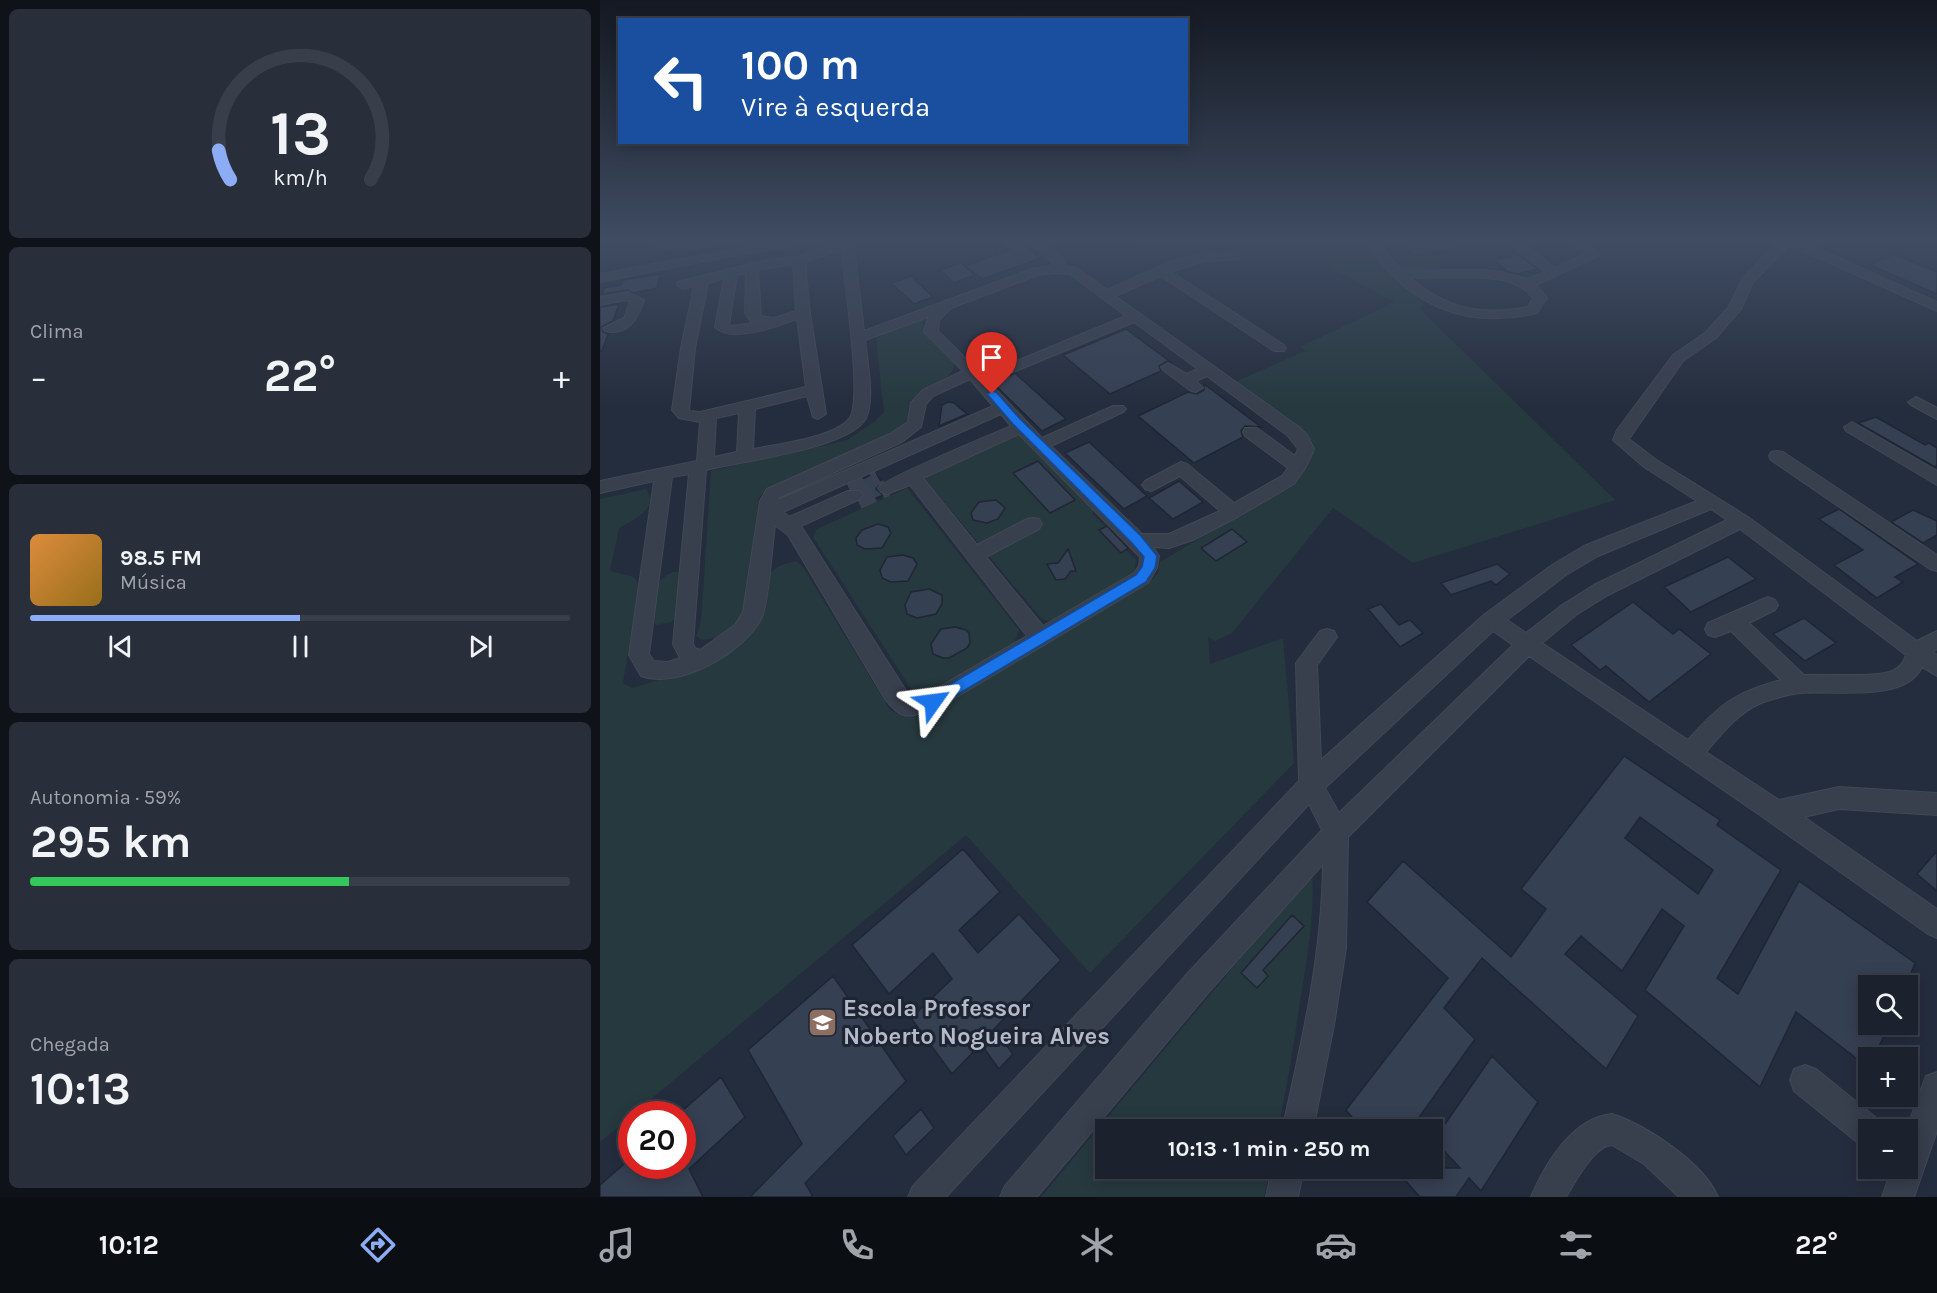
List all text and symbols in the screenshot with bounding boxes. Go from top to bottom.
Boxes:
text: 100 m [741,40,860,90]
icon: left [642,42,720,120]
text: Vire à esquerda [741,91,930,123]
text: 13 [269,97,331,170]
text: km/h [273,166,327,191]
text: Clima [30,320,84,343]
pin [966,332,1017,394]
icon: arrive [975,341,1008,374]
text: 22° [264,350,336,402]
text: − [30,358,47,396]
text: + [553,358,570,396]
text: 98.5 FM [120,545,202,571]
text: Música [120,571,187,594]
icon: previous [104,630,137,663]
icon: pause [284,630,317,663]
icon: next [464,630,497,663]
position arrow [901,670,965,734]
text: Autonomia · 59% [30,786,181,809]
text: 295 km [30,816,192,868]
map controls [1858,975,1918,1179]
button: search [1858,975,1918,1035]
place label: Escola Professor Noberto Nogueira Alves [843,994,1110,1050]
school or university icon: Escola Professor Noberto Nogueira Alves [806,1006,838,1038]
text: Chegada [30,1033,110,1056]
button: + [1858,1047,1918,1107]
text: 10:13 [30,1063,131,1115]
speed limit sign: 20 [618,1101,696,1179]
button: − [1858,1119,1918,1179]
text: 10:13 · 1 min · 250 m [1168,1136,1370,1162]
icon: directions [357,1224,399,1266]
icon: music [596,1224,638,1266]
icon: phone [836,1224,878,1266]
icon: climate [1076,1224,1118,1266]
icon: car [1315,1224,1357,1266]
icon: filters [1555,1224,1597,1266]
text: 10:12 [99,1229,159,1261]
text: 22° [1795,1229,1838,1261]

